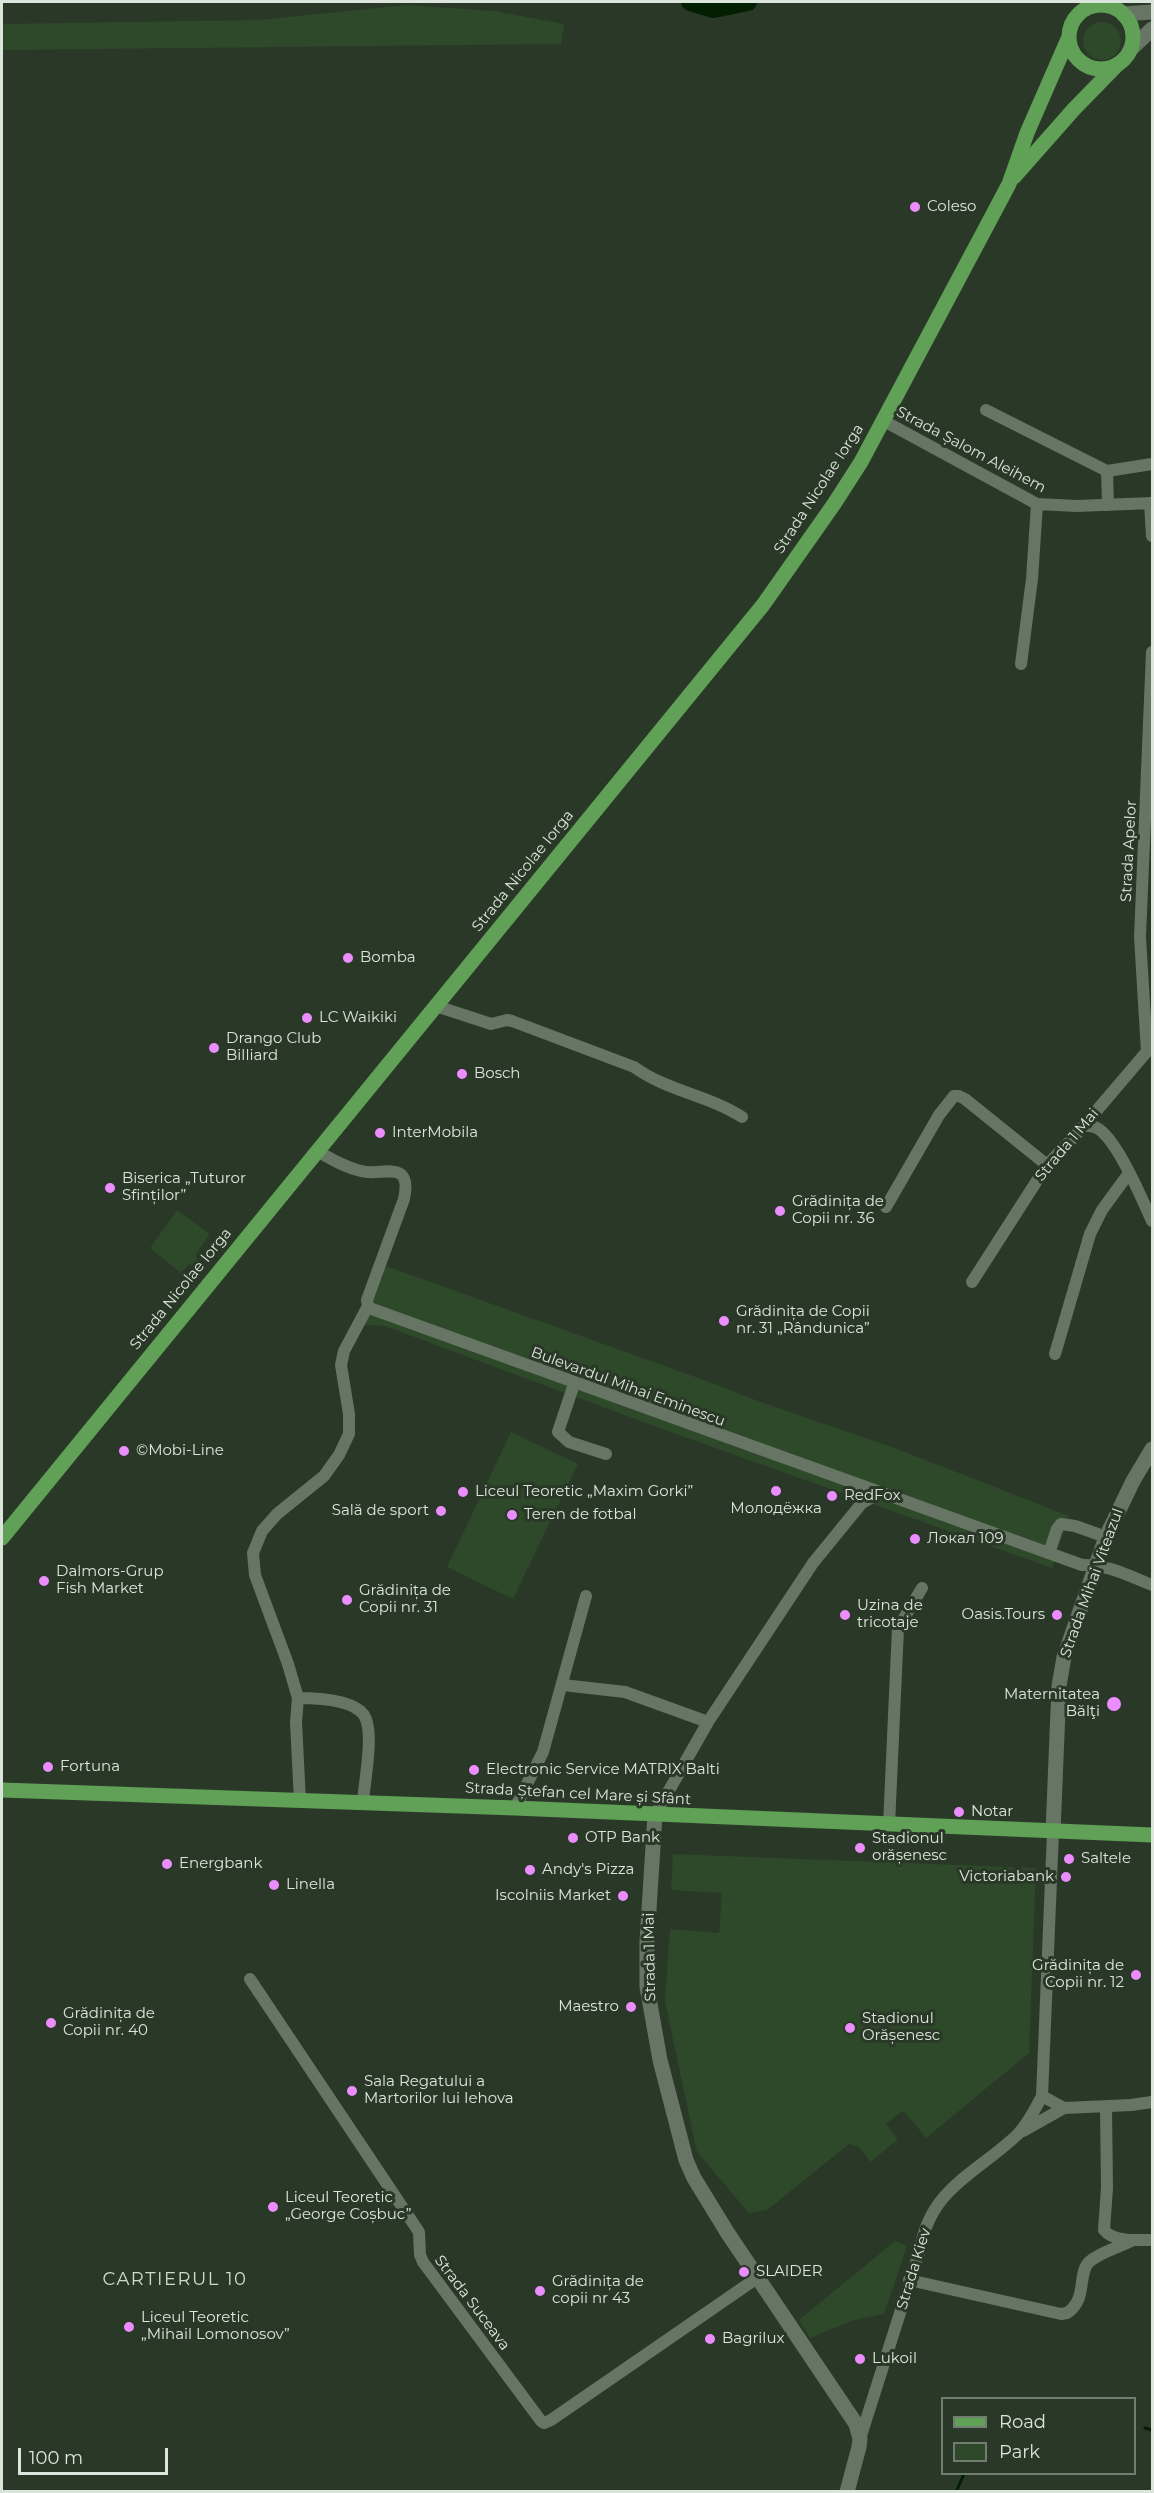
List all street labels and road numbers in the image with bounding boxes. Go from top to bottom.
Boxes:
street label: Strada Șalom Aleihem [893,403,1049,497]
street label: Strada Nicolae Iorga [770,421,868,557]
street label: Strada Apelor [1117,800,1141,902]
street label: Strada Nicolae Iorga [468,807,578,935]
street label: Strada 1 Mai [1031,1105,1103,1185]
street label: Strada Nicolae Iorga [126,1225,236,1353]
street label: Bulevardul Mihai Eminescu [528,1343,728,1431]
street label: Strada Mihai Viteazul [1057,1506,1127,1660]
street label: Strada Ștefan cel Mare și Sfânt [465,1779,691,1809]
street label: Strada 1 Mai [640,1912,660,2002]
street label: Strada Kiev [893,2226,935,2312]
street label: Strada Suceava [430,2252,514,2354]

